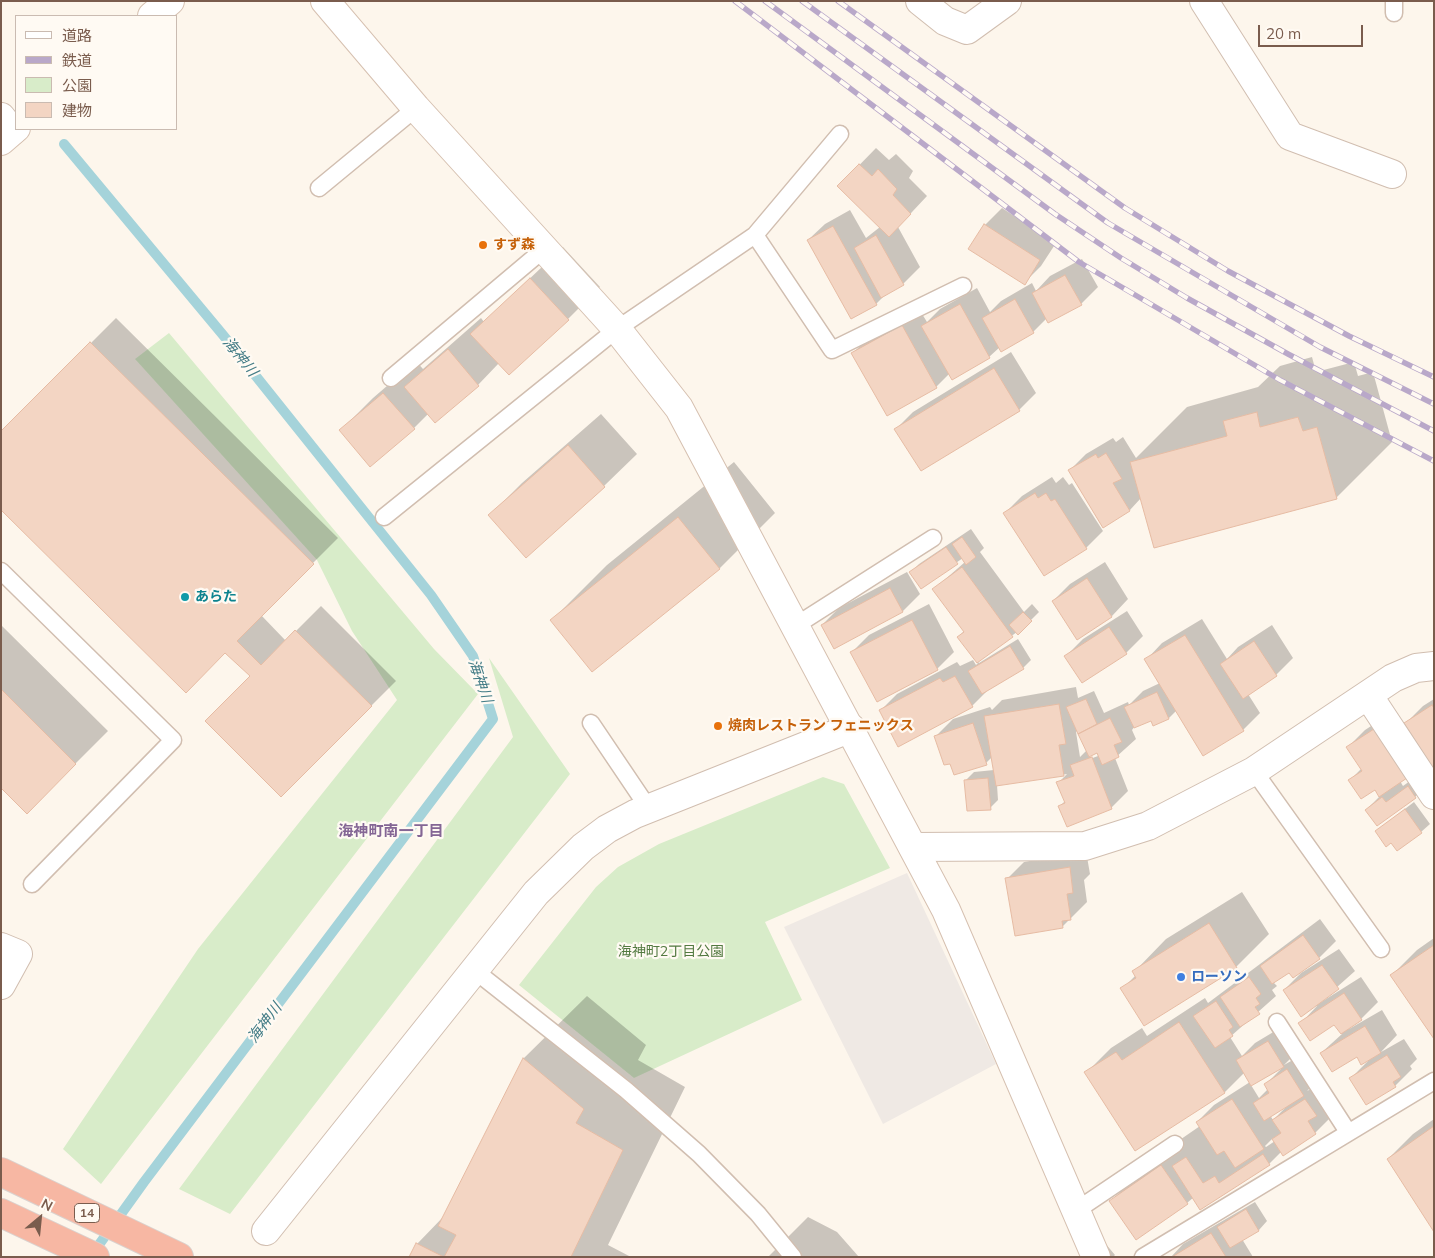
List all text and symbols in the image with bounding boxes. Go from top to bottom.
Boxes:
legend [15,15,178,130]
scale bar [1260,15,1365,47]
text: 20 m [1266,24,1301,43]
text: 道路 [62,26,92,45]
text: 鉄道 [62,51,92,70]
text: 公園 [62,76,92,95]
text: 建物 [62,101,92,120]
place label: すず森 [493,237,535,253]
marker: すず森 [477,239,489,251]
water label: 海神川 [219,334,261,380]
place label: あらた [195,589,237,605]
marker: あらた [179,591,191,603]
water label: 海神川 [464,657,496,705]
place label: 焼肉レストラン フェニックス [728,718,914,734]
marker: 焼肉レストラン フェニックス [712,720,724,732]
district label: 海神町南一丁目 [339,822,443,840]
park label: 海神町2丁目公園 [618,944,724,960]
place label: ローソン [1191,969,1247,985]
marker: ローソン [1175,971,1187,983]
water label: 海神川 [244,1000,286,1046]
north arrow [15,1193,65,1243]
text: N [38,1194,56,1215]
road number: 14 [74,1204,100,1222]

